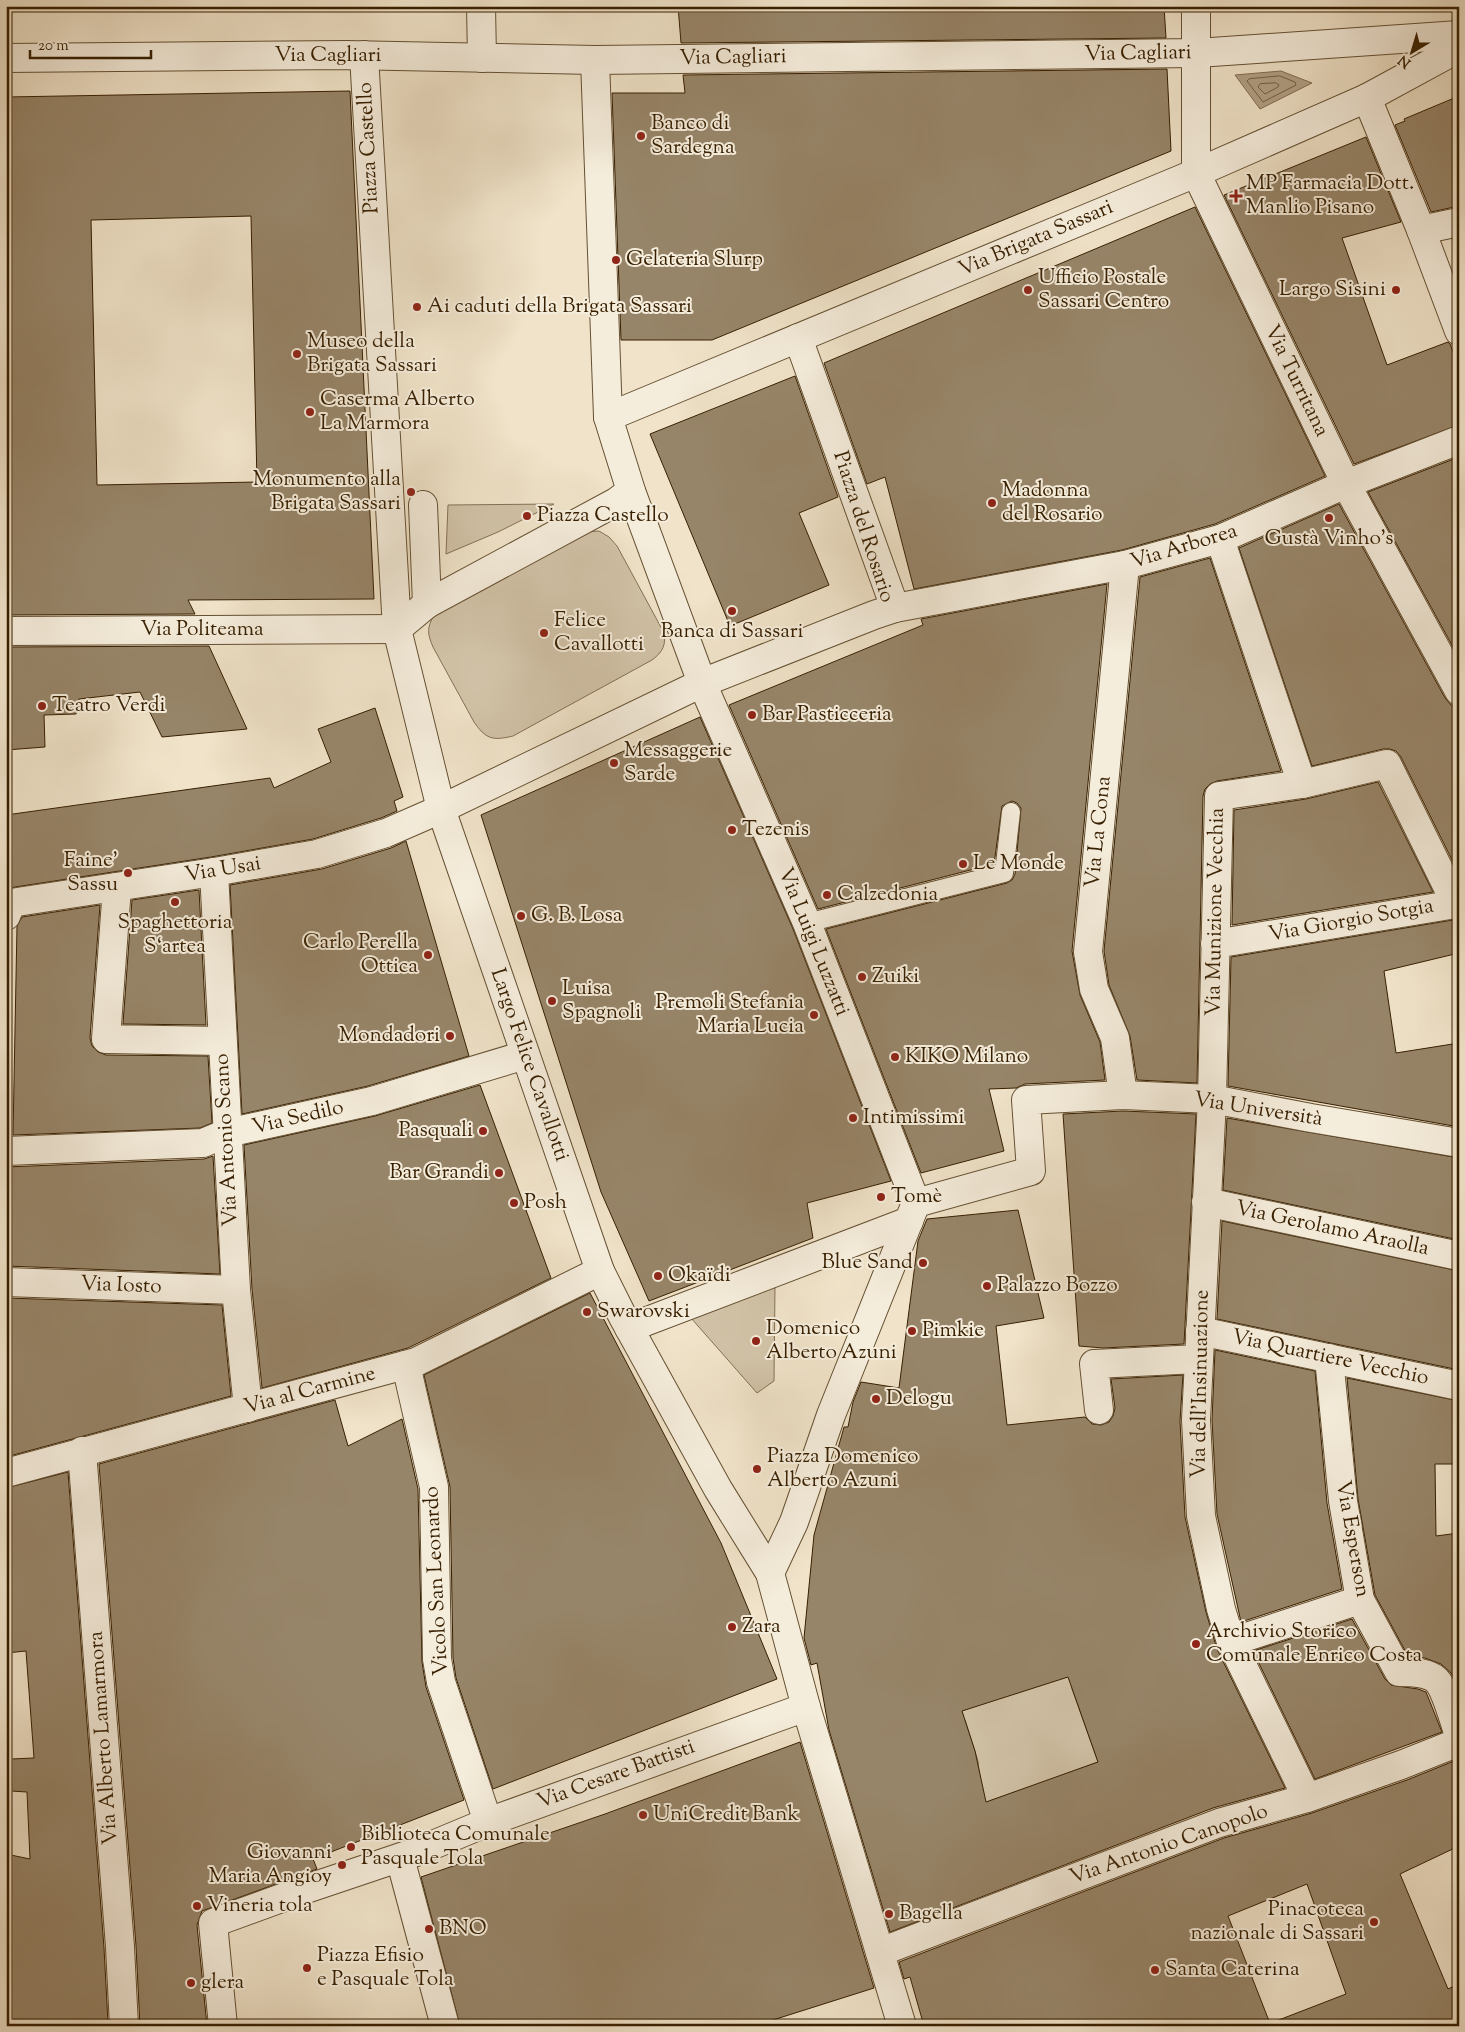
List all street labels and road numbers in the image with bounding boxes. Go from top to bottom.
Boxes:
street label: Via Cagliari [1084,38,1192,70]
street label: Via Cagliari [274,41,382,71]
street label: Via Cagliari [679,42,787,74]
street label: Piazza Castello [351,81,387,215]
street label: Via Brigata Sassari [954,193,1118,285]
street label: Via Turritana [1256,320,1336,442]
street label: Piazza del Rosario [824,447,902,607]
street label: Via Arborea [1127,516,1241,577]
street label: Via Politeama [140,615,264,645]
street label: Via La Cona [1078,774,1120,890]
street label: Via Munizione Vecchia [1199,807,1233,1017]
street label: Via Usai [183,849,263,891]
street label: Via Luigi Luzzatti [770,863,856,1021]
street label: Via Giorgio Sotgia [1266,892,1436,950]
street label: Largo Felice Cavallotti [482,964,576,1166]
street label: Via Antonio Scano [207,1053,247,1227]
street label: Via Università [1191,1085,1325,1135]
street label: Via Sedilo [249,1093,347,1143]
street label: Via Gerolamo Araolla [1232,1194,1432,1264]
street label: Via Iosto [80,1270,162,1302]
street label: Via dell'Insinuazione [1184,1289,1218,1479]
street label: Via Quartiere Vecchio [1229,1322,1431,1394]
street label: Via al Carmine [241,1359,379,1423]
street label: Via Esperson [1327,1478,1377,1600]
street label: Vicolo San Leonardo [417,1485,457,1677]
street label: Via Alberto Lamarmora [82,1630,126,1846]
street label: Via Cesare Battisti [533,1732,699,1818]
street label: Via Antonio Canopolo [1066,1797,1272,1893]

